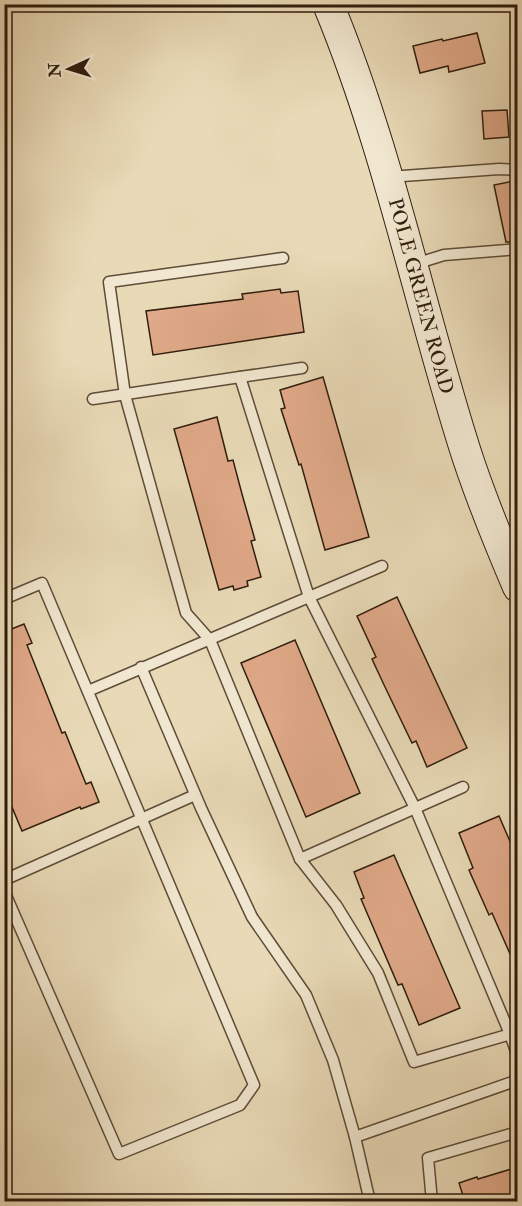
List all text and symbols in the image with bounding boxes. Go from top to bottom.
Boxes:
north arrow [39,39,99,99]
text: N [45,61,66,79]
street label: POLE GREEN ROAD [383,195,459,397]

